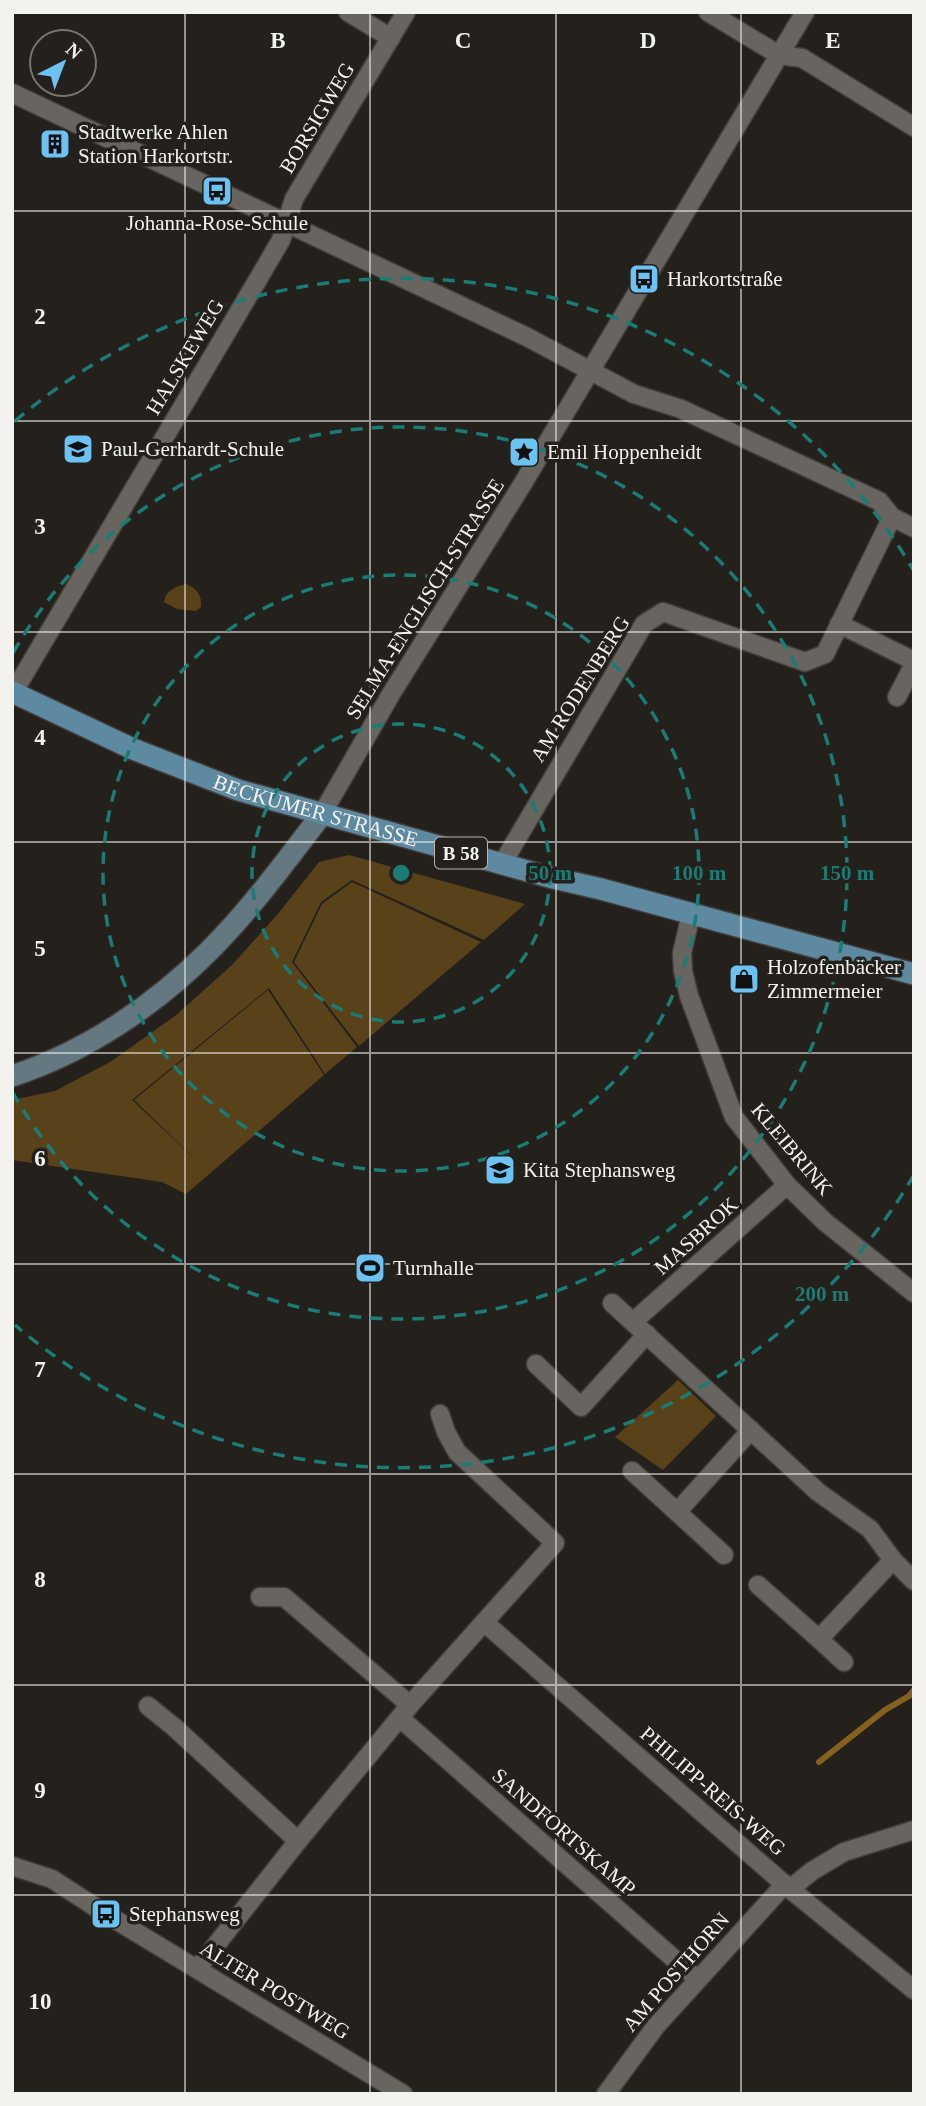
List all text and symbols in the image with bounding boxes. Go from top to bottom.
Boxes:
north arrow [28,28,98,98]
text: B [270,28,286,53]
text: C [455,28,471,53]
text: D [640,28,656,53]
text: E [825,28,841,53]
text: N [62,38,86,63]
street label: BORSIGWEG [275,58,359,178]
place label: Stadtwerke Ahlen Station Harkortstr. [78,120,233,168]
building icon: Stadtwerke Ahlen Station Harkortstr. [38,127,72,161]
bus stop icon: Johanna-Rose-Schule [200,174,234,208]
place label: Johanna-Rose-Schule [126,211,308,235]
bus stop icon: Harkortstraße [627,262,661,296]
place label: Harkortstraße [667,267,782,291]
street label: HALSKEWEG [141,295,229,419]
text: 2 [34,304,46,329]
school or university icon: Paul-Gerhardt-Schule [61,432,95,466]
place icon: Emil Hoppenheidt [507,435,541,469]
place label: Paul-Gerhardt-Schule [101,437,284,461]
place label: Emil Hoppenheidt [547,440,702,464]
street label: SELMA-ENGLISCH-STRASSE [341,474,509,724]
text: 3 [34,514,46,539]
street label: AM RODENBERG [525,612,635,766]
text: 4 [34,725,46,750]
street label: BECKUMER STRASSE [210,770,421,852]
road number: B 58 [435,838,487,868]
centre of rings [389,861,413,885]
text: 50 m [528,861,572,885]
text: 100 m [672,861,727,885]
text: 150 m [820,861,875,885]
text: 5 [34,936,46,961]
place label: Holzofenbäcker Zimmermeier [767,955,901,1003]
shop icon: Holzofenbäcker Zimmermeier [727,962,761,996]
street label: KLEIBRINK [746,1098,838,1200]
text: 6 [34,1146,46,1171]
school or university icon: Kita Stephansweg [483,1153,517,1187]
place label: Kita Stephansweg [523,1158,676,1182]
street label: MASBROK [649,1192,743,1280]
sports icon: Turnhalle [353,1251,387,1285]
place label: Turnhalle [393,1256,474,1280]
text: 200 m [795,1282,850,1306]
text: 7 [34,1357,46,1382]
text: 8 [34,1567,46,1592]
street label: PHILIPP-REIS-WEG [636,1721,790,1861]
street label: SANDFORTSKAMP [487,1763,641,1901]
text: 9 [34,1778,46,1803]
bus stop icon: Stephansweg [89,1897,123,1931]
place label: Stephansweg [129,1902,240,1926]
street label: AM POSTHORN [618,1908,734,2036]
street label: ALTER POSTWEG [196,1936,354,2044]
text: 10 [29,1989,52,2014]

